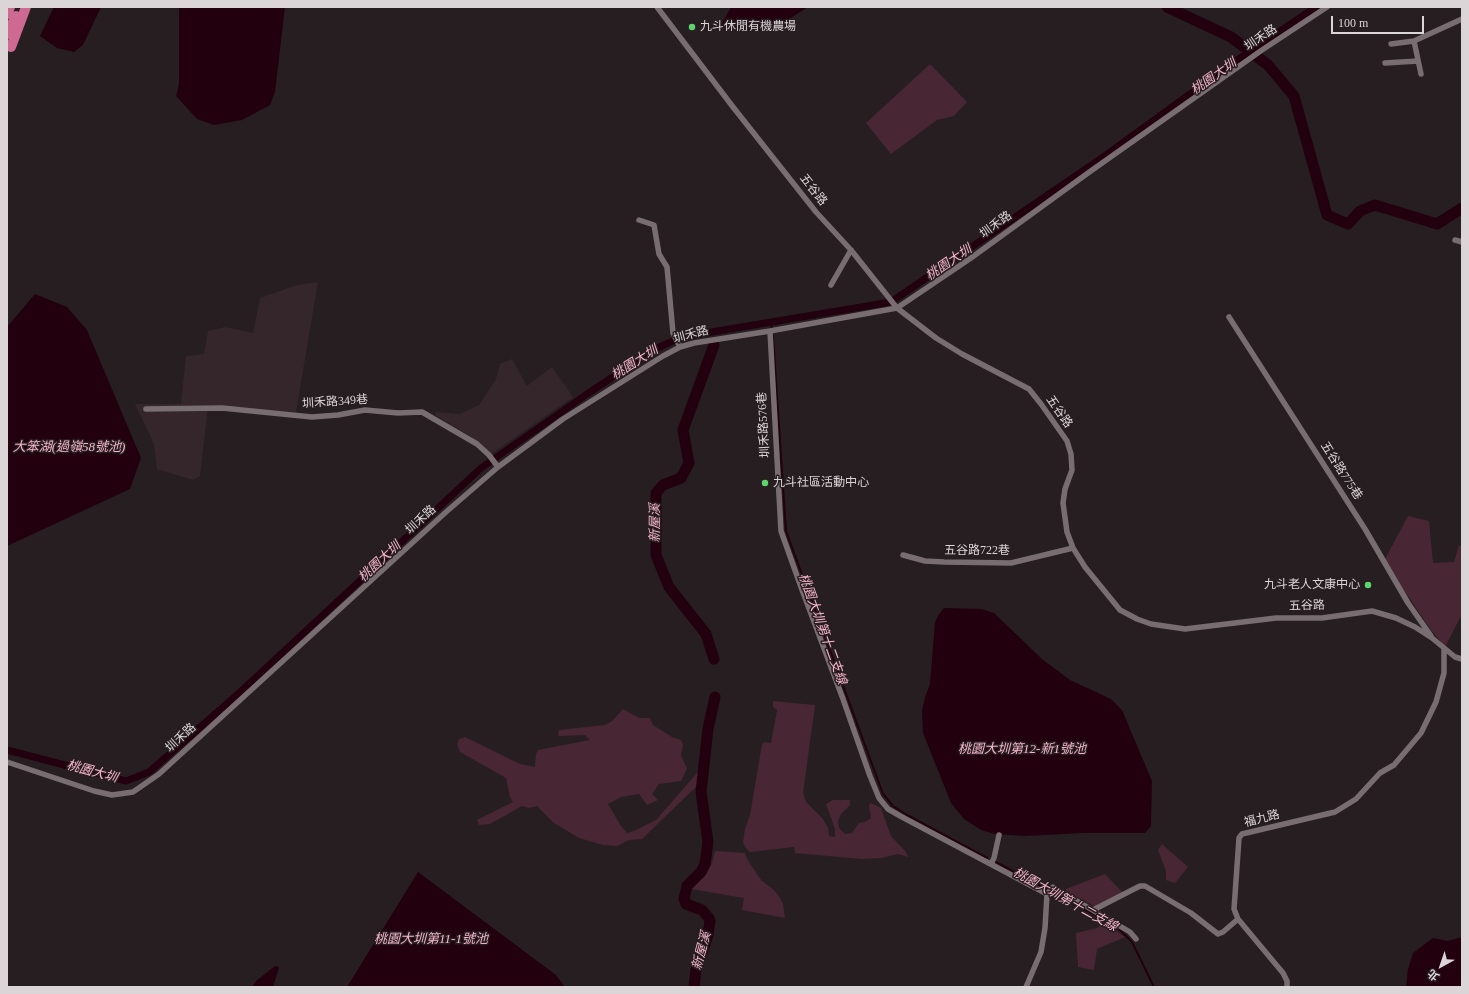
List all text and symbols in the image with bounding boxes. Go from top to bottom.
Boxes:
scale bar [1333,8,1426,34]
text: 100 m [1338,16,1368,30]
place label: 九斗休閒有機農場 [700,20,796,34]
marker: 九斗休閒有機農場 [687,22,697,32]
street label: 圳禾路 [1242,22,1280,54]
water label: 桃園大圳 [1188,56,1240,98]
street label: 五谷路 [796,171,830,209]
street label: 圳禾路 [977,209,1015,241]
water label: 桃園大圳 [923,242,975,284]
street label: 圳禾路 [672,323,710,347]
water label: 桃園大圳 [609,343,661,383]
street label: 圳禾路576巷 [755,392,773,458]
street label: 圳禾路349巷 [302,393,368,411]
street label: 五谷路 [1043,393,1075,431]
street label: 五谷路775巷 [1317,439,1365,503]
water label: 大笨湖(過嶺58號池) [13,440,125,456]
place label: 九斗社區活動中心 [773,476,869,490]
marker: 九斗社區活動中心 [760,478,770,488]
street label: 圳禾路 [403,503,439,537]
water label: 新屋溪 [648,504,664,542]
water label: 桃園大圳 [356,539,404,585]
street label: 五谷路722巷 [944,544,1010,558]
water label: 桃園大圳第十二支線 [795,571,849,687]
place label: 九斗老人文康中心 [1264,578,1360,592]
marker: 九斗老人文康中心 [1363,580,1373,590]
street label: 五谷路 [1289,598,1325,614]
street label: 圳禾路 [163,721,199,755]
water label: 桃園大圳第12-新1號池 [958,742,1086,758]
water label: 桃園大圳 [65,758,119,786]
street label: 福九路 [1243,808,1281,830]
water label: 桃園大圳第十二支線 [1010,865,1120,935]
water label: 新屋溪 [689,930,715,972]
water label: 桃園大圳第11-1號池 [374,932,488,948]
north arrow [1421,946,1461,986]
text: 北 [1425,967,1441,983]

